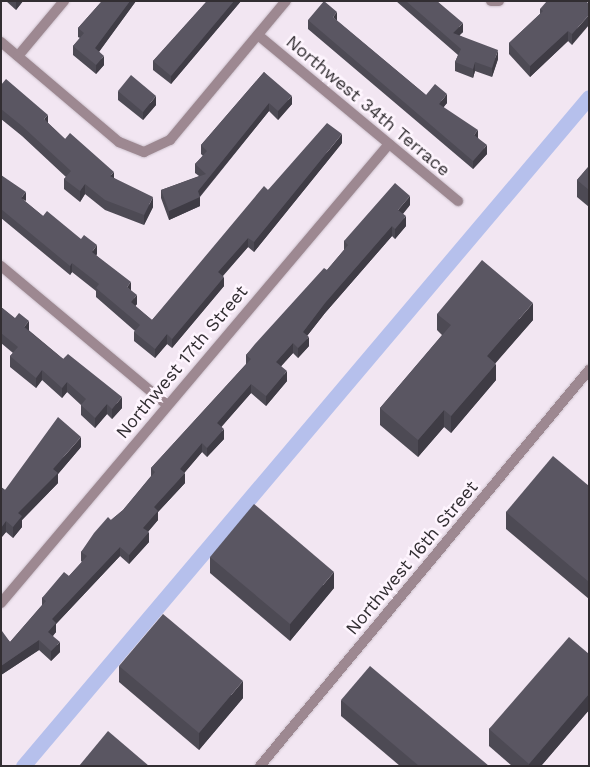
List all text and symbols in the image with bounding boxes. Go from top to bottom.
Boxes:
street label: Northwest 34th Terrace [281,31,455,181]
street label: Northwest 17th Street [111,281,253,443]
street label: Northwest 16th Street [341,477,483,639]

